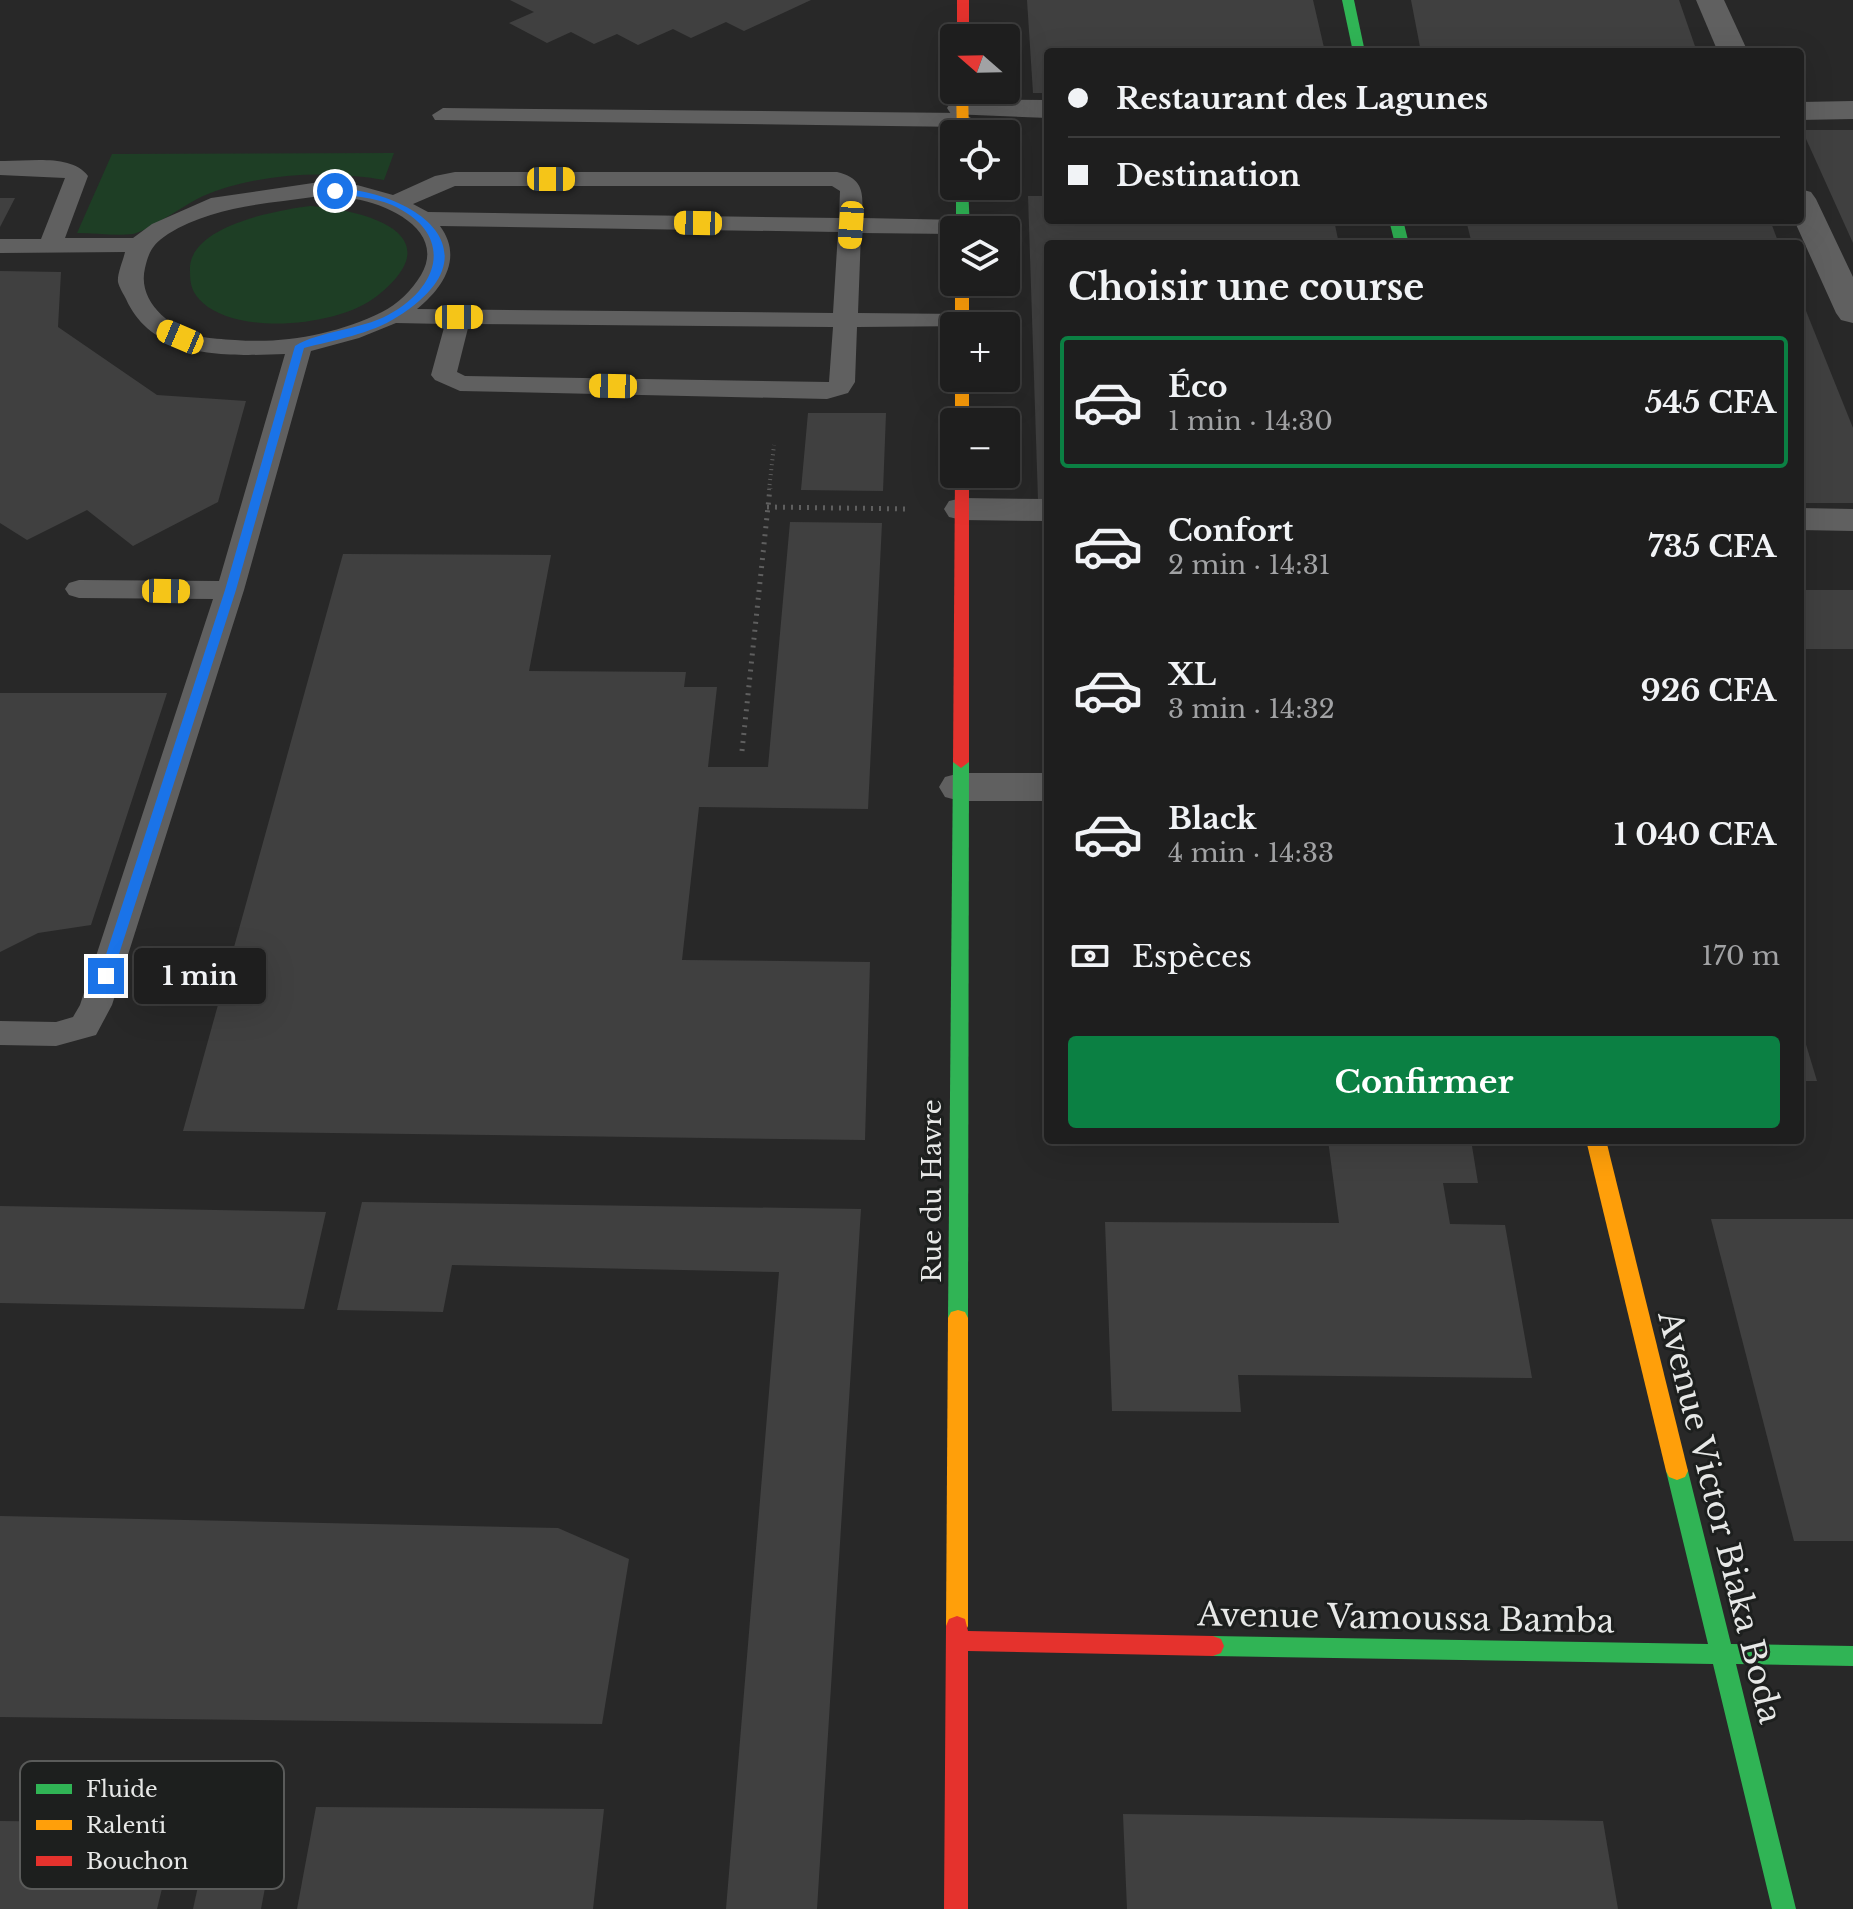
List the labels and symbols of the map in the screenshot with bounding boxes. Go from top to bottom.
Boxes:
north arrow [940,24,1020,104]
car [527,167,575,191]
route start [317,173,353,209]
car [837,200,865,250]
car [674,211,722,235]
car [435,305,483,329]
car [153,317,207,357]
car [589,374,637,398]
car [142,579,190,603]
callout: 1 min [134,948,266,1004]
route end [88,958,124,994]
street label: Rue du Havre [916,1099,948,1283]
street label: Avenue Victor Biaka Boda [1649,1306,1791,1728]
street label: Avenue Vamoussa Bamba [1196,1594,1615,1642]
legend [20,1761,284,1889]
text: Fluide [86,1776,158,1803]
text: Ralenti [86,1812,167,1839]
text: Bouchon [86,1848,188,1875]

